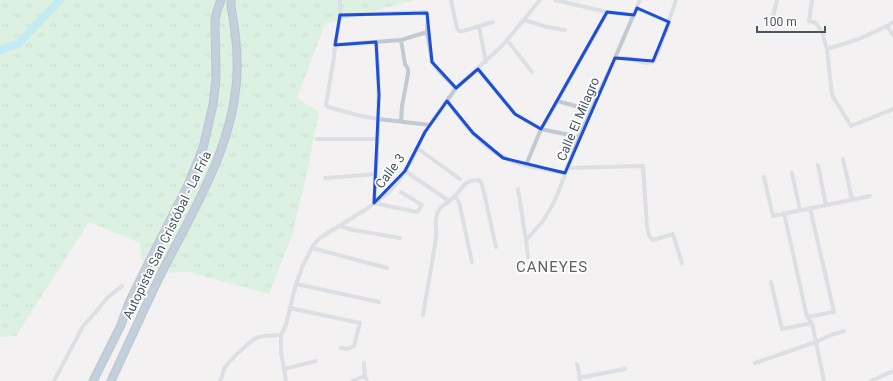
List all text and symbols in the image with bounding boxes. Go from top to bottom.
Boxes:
scale bar [757,8,825,34]
text: 100 m [763,15,797,29]
street label: Calle El Milagro [554,75,602,163]
street label: Autopista San Cristóbal - La Fría [120,149,214,321]
street label: Calle 3 [372,151,408,191]
district label: CANEYES [516,258,588,276]

